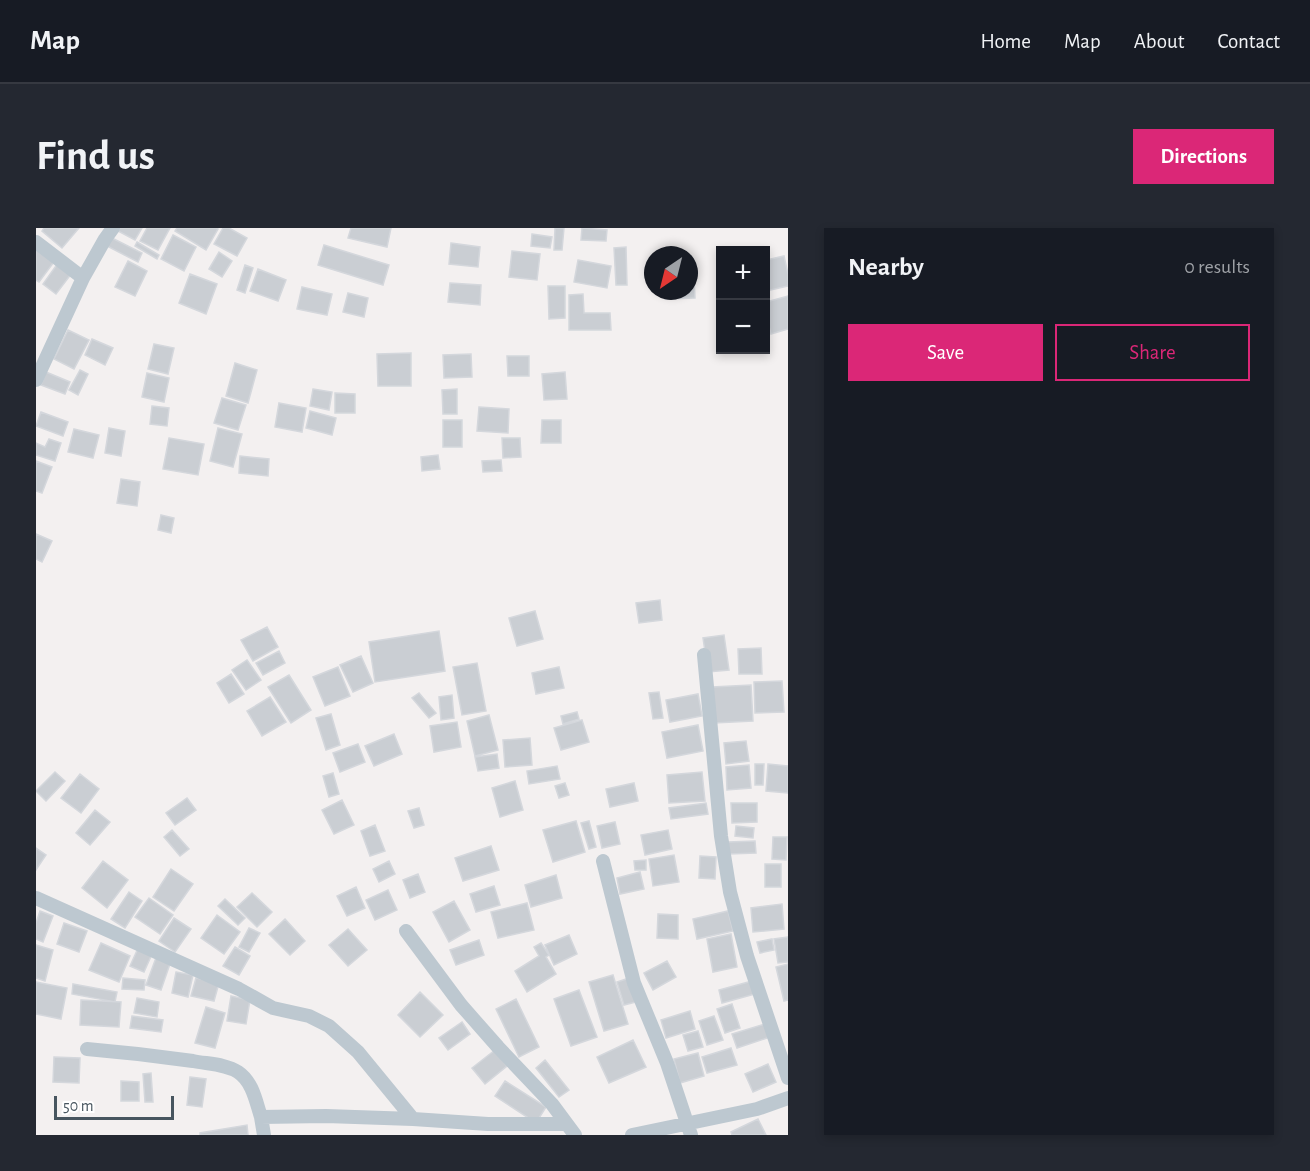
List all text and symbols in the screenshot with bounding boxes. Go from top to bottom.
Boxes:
text: Map [30,27,80,55]
text: Home [980,31,1031,52]
text: Map [1064,31,1101,52]
text: About [1134,31,1184,52]
text: Contact [1217,31,1280,52]
button: Directions [1133,129,1274,184]
text: Find us [36,135,155,177]
north arrow [644,246,698,300]
map controls [716,246,770,354]
button: + [716,246,770,300]
text: Nearby [848,254,924,280]
text: 0 results [1184,257,1250,277]
button: − [716,300,770,354]
button: Save [848,324,1043,381]
button: Share [1055,324,1250,381]
scale bar [54,1093,174,1120]
text: 50 m [63,1098,94,1114]

